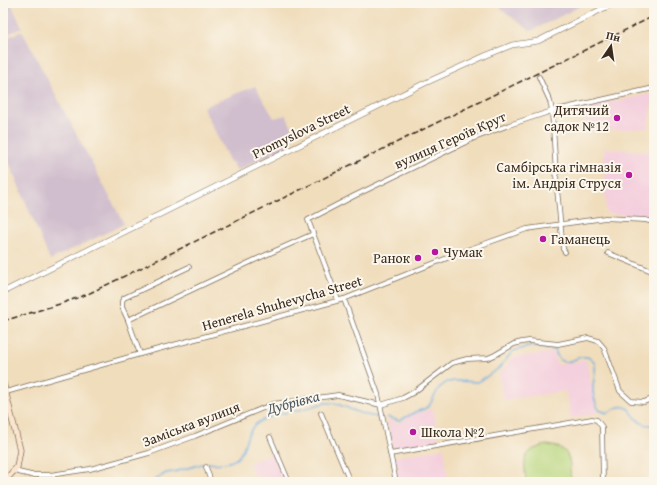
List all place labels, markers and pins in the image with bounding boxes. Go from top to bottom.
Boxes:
place label: Дитячий садок №12 [544,100,609,136]
marker: Дитячий садок №12 [612,113,622,123]
place label: Самбірська гімназія ім. Андрія Струся [496,157,621,193]
marker: Самбірська гімназія ім. Андрія Струся [624,170,634,180]
place label: Гаманець [551,229,611,249]
marker: Гаманець [538,234,548,244]
place label: Чумак [443,242,483,262]
marker: Чумак [430,247,440,257]
place label: Ранок [373,248,411,268]
marker: Ранок [413,253,423,263]
place label: Школа №2 [421,422,485,442]
marker: Школа №2 [408,427,418,437]

